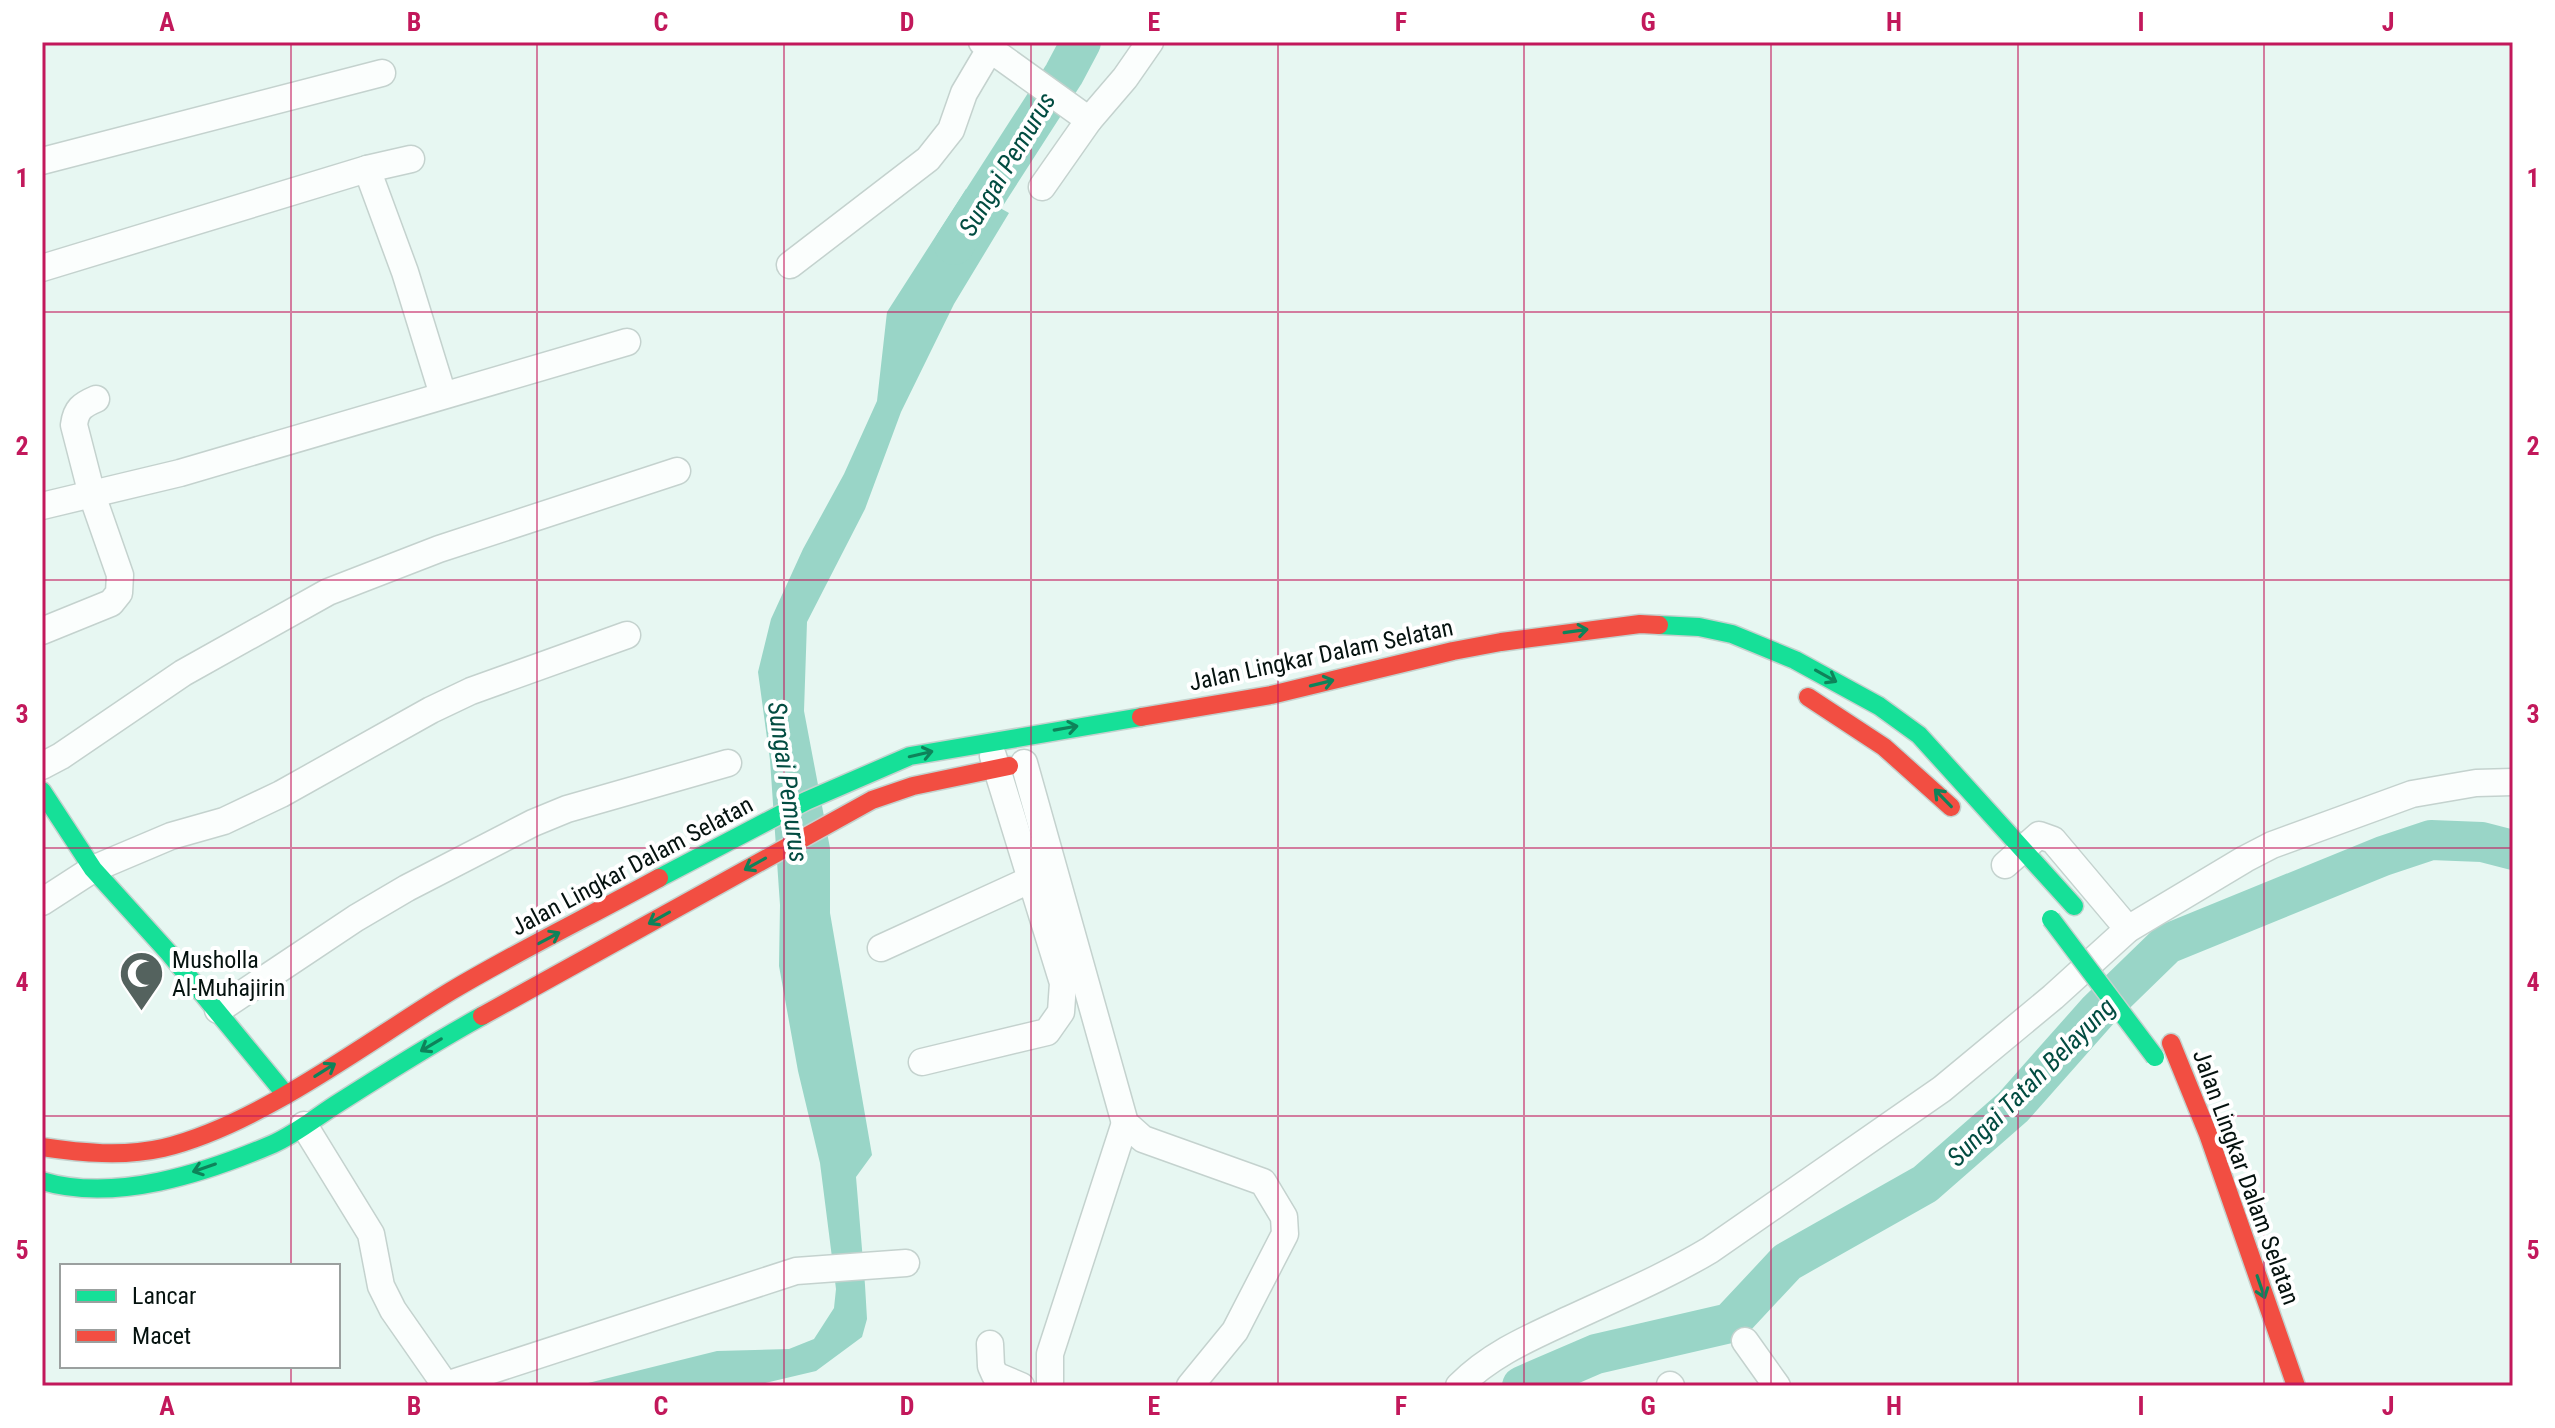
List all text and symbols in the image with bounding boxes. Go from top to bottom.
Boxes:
text: A [159,7,175,37]
text: B [407,7,421,37]
text: C [654,7,669,37]
text: D [900,7,914,37]
text: E [1148,7,1161,37]
text: F [1395,7,1407,37]
text: G [1640,7,1656,37]
text: H [1886,7,1902,37]
text: I [2137,7,2145,37]
text: J [2382,7,2394,37]
water label: Sungai Pemurus [952,87,1062,241]
text: 1 [15,163,29,193]
text: 1 [2526,163,2540,193]
text: 2 [15,431,29,461]
text: 2 [2526,431,2540,461]
street label: Jalan Lingkar Dalam Selatan [1186,613,1456,697]
one-way arrow [1563,623,1588,638]
one-way arrow [1813,669,1837,685]
one-way arrow [1308,674,1334,689]
text: 3 [15,699,29,729]
text: 3 [2526,699,2540,729]
water label: Sungai Pemurus [762,700,814,864]
one-way arrow [1053,720,1078,735]
one-way arrow [908,746,934,761]
one-way arrow [1933,788,1952,808]
street label: Jalan Lingkar Dalam Selatan [506,790,758,942]
one-way arrow [744,857,767,873]
one-way arrow [647,911,671,926]
one-way arrow [537,930,560,946]
place label: Musholla Al-Muhajirin [172,946,285,1002]
mosque icon: Musholla Al-Muhajirin [117,950,165,1013]
text: 4 [15,967,29,997]
text: 4 [2526,967,2540,997]
water label: Sungai Tatah Belayung [1941,992,2121,1172]
one-way arrow [420,1037,443,1053]
street label: Jalan Lingkar Dalam Selatan [2187,1046,2305,1308]
one-way arrow [313,1062,336,1078]
one-way arrow [192,1162,217,1177]
text: 5 [15,1235,29,1265]
text: 5 [2526,1235,2540,1265]
legend [60,1264,340,1368]
one-way arrow [2255,1274,2270,1299]
text: Lancar [132,1282,196,1310]
text: Macet [132,1322,191,1350]
text: A [159,1391,175,1421]
text: B [407,1391,421,1421]
text: C [654,1391,669,1421]
text: D [900,1391,914,1421]
text: E [1148,1391,1161,1421]
text: F [1395,1391,1407,1421]
text: G [1640,1391,1656,1421]
text: H [1886,1391,1902,1421]
text: I [2137,1391,2145,1421]
text: J [2382,1391,2394,1421]

